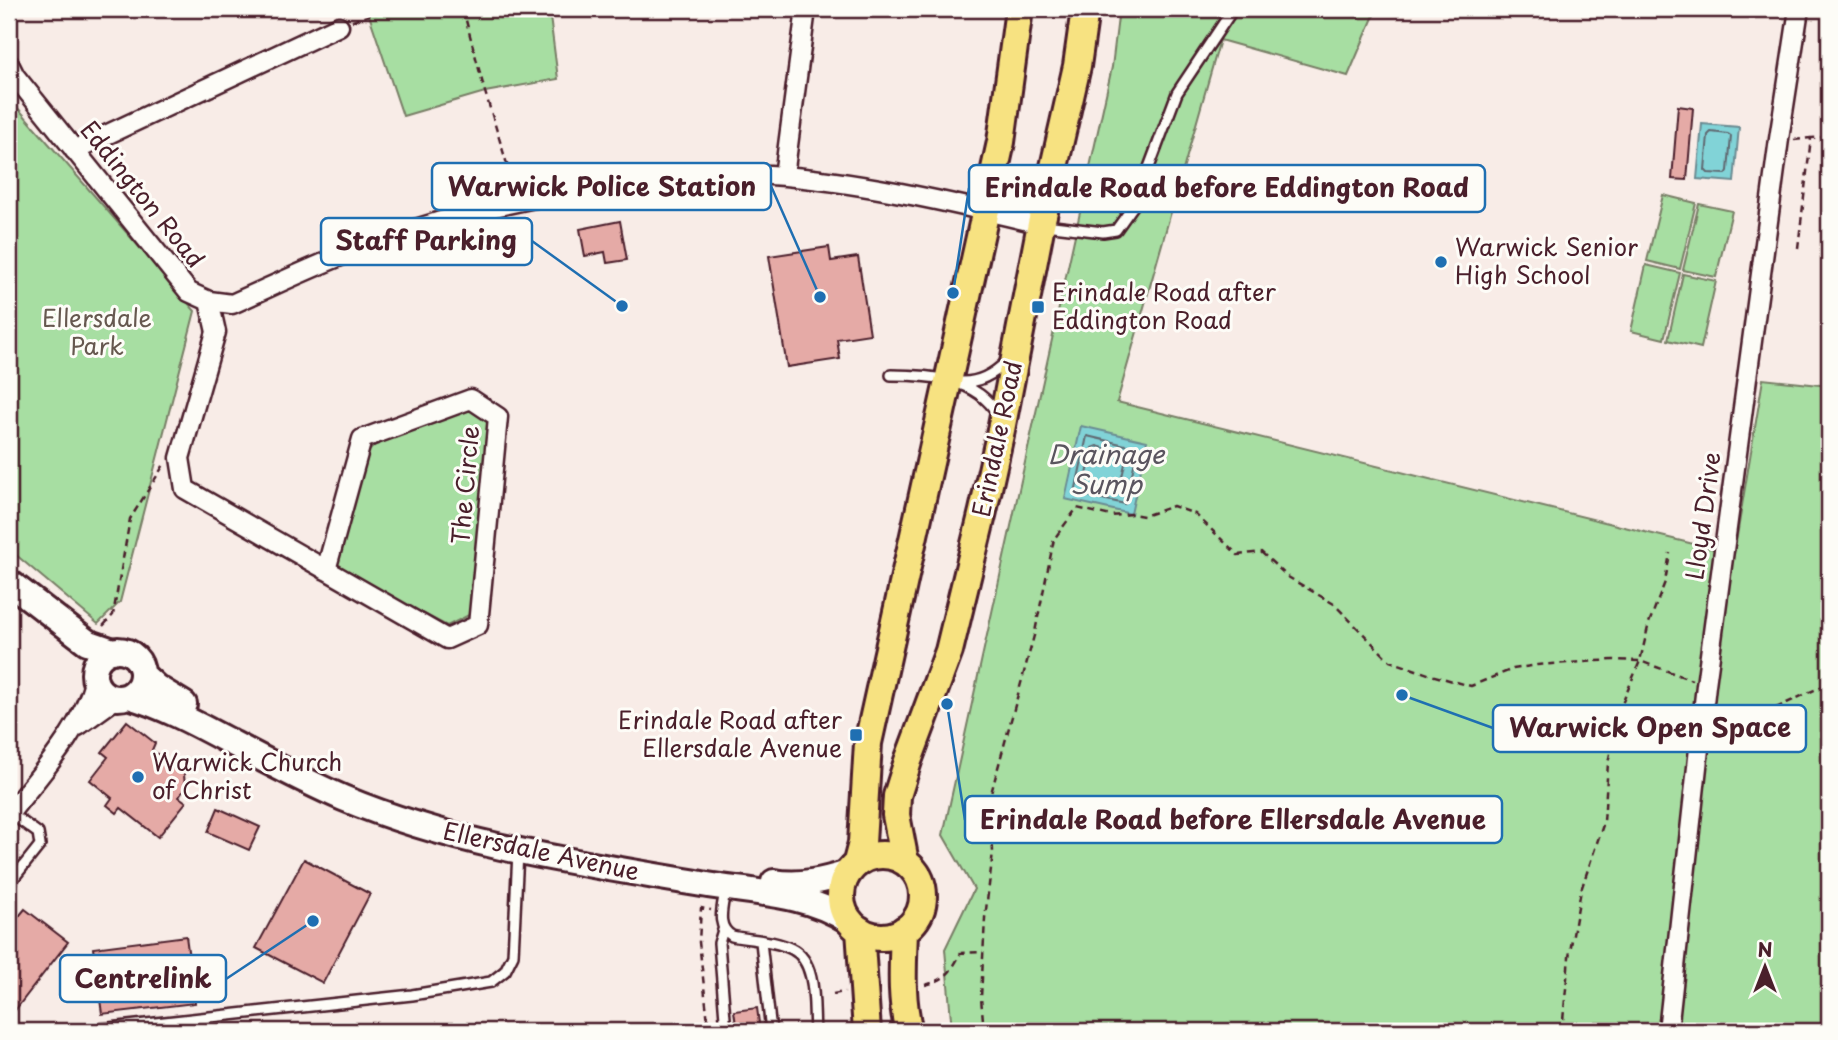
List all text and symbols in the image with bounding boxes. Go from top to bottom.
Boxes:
street label: Eddington Road [73,112,214,275]
callout: Warwick Police Station [432,163,771,210]
callout: Erindale Road before Eddington Road [969,165,1485,212]
text: Warwick Police Station [448,166,756,205]
text: Erindale Road before Eddington Road [985,167,1469,206]
callout: Staff Parking [321,218,532,265]
text: Staff Parking [335,220,517,259]
place label: Warwick Senior High School [1455,228,1638,292]
marker: Warwick Senior High School [1433,254,1449,270]
place label: Erindale Road after Eddington Road [1052,273,1277,337]
park label: Ellersdale Park [42,299,152,363]
marker: Erindale Road after Eddington Road [1030,299,1046,315]
street label: Erindale Road [962,357,1030,520]
street label: The Circle [441,424,487,546]
water label: Drainage Sump [1048,434,1166,503]
street label: Lloyd Drive [1675,449,1729,582]
place label: Erindale Road after Ellersdale Avenue [618,701,843,765]
callout: Warwick Open Space [1493,705,1806,752]
text: Warwick Open Space [1509,707,1791,746]
marker: Erindale Road after Ellersdale Avenue [848,727,864,743]
place label: Warwick Church of Christ [152,743,342,807]
marker: Warwick Church of Christ [130,769,146,785]
callout: Erindale Road before Ellersdale Avenue [965,796,1502,843]
text: Erindale Road before Ellersdale Avenue [980,799,1486,838]
street label: Ellersdale Avenue [440,812,643,888]
north arrow [1730,932,1800,1002]
text: N [1757,935,1773,963]
callout: Centrelink [60,955,226,1002]
text: Centrelink [74,958,212,997]

